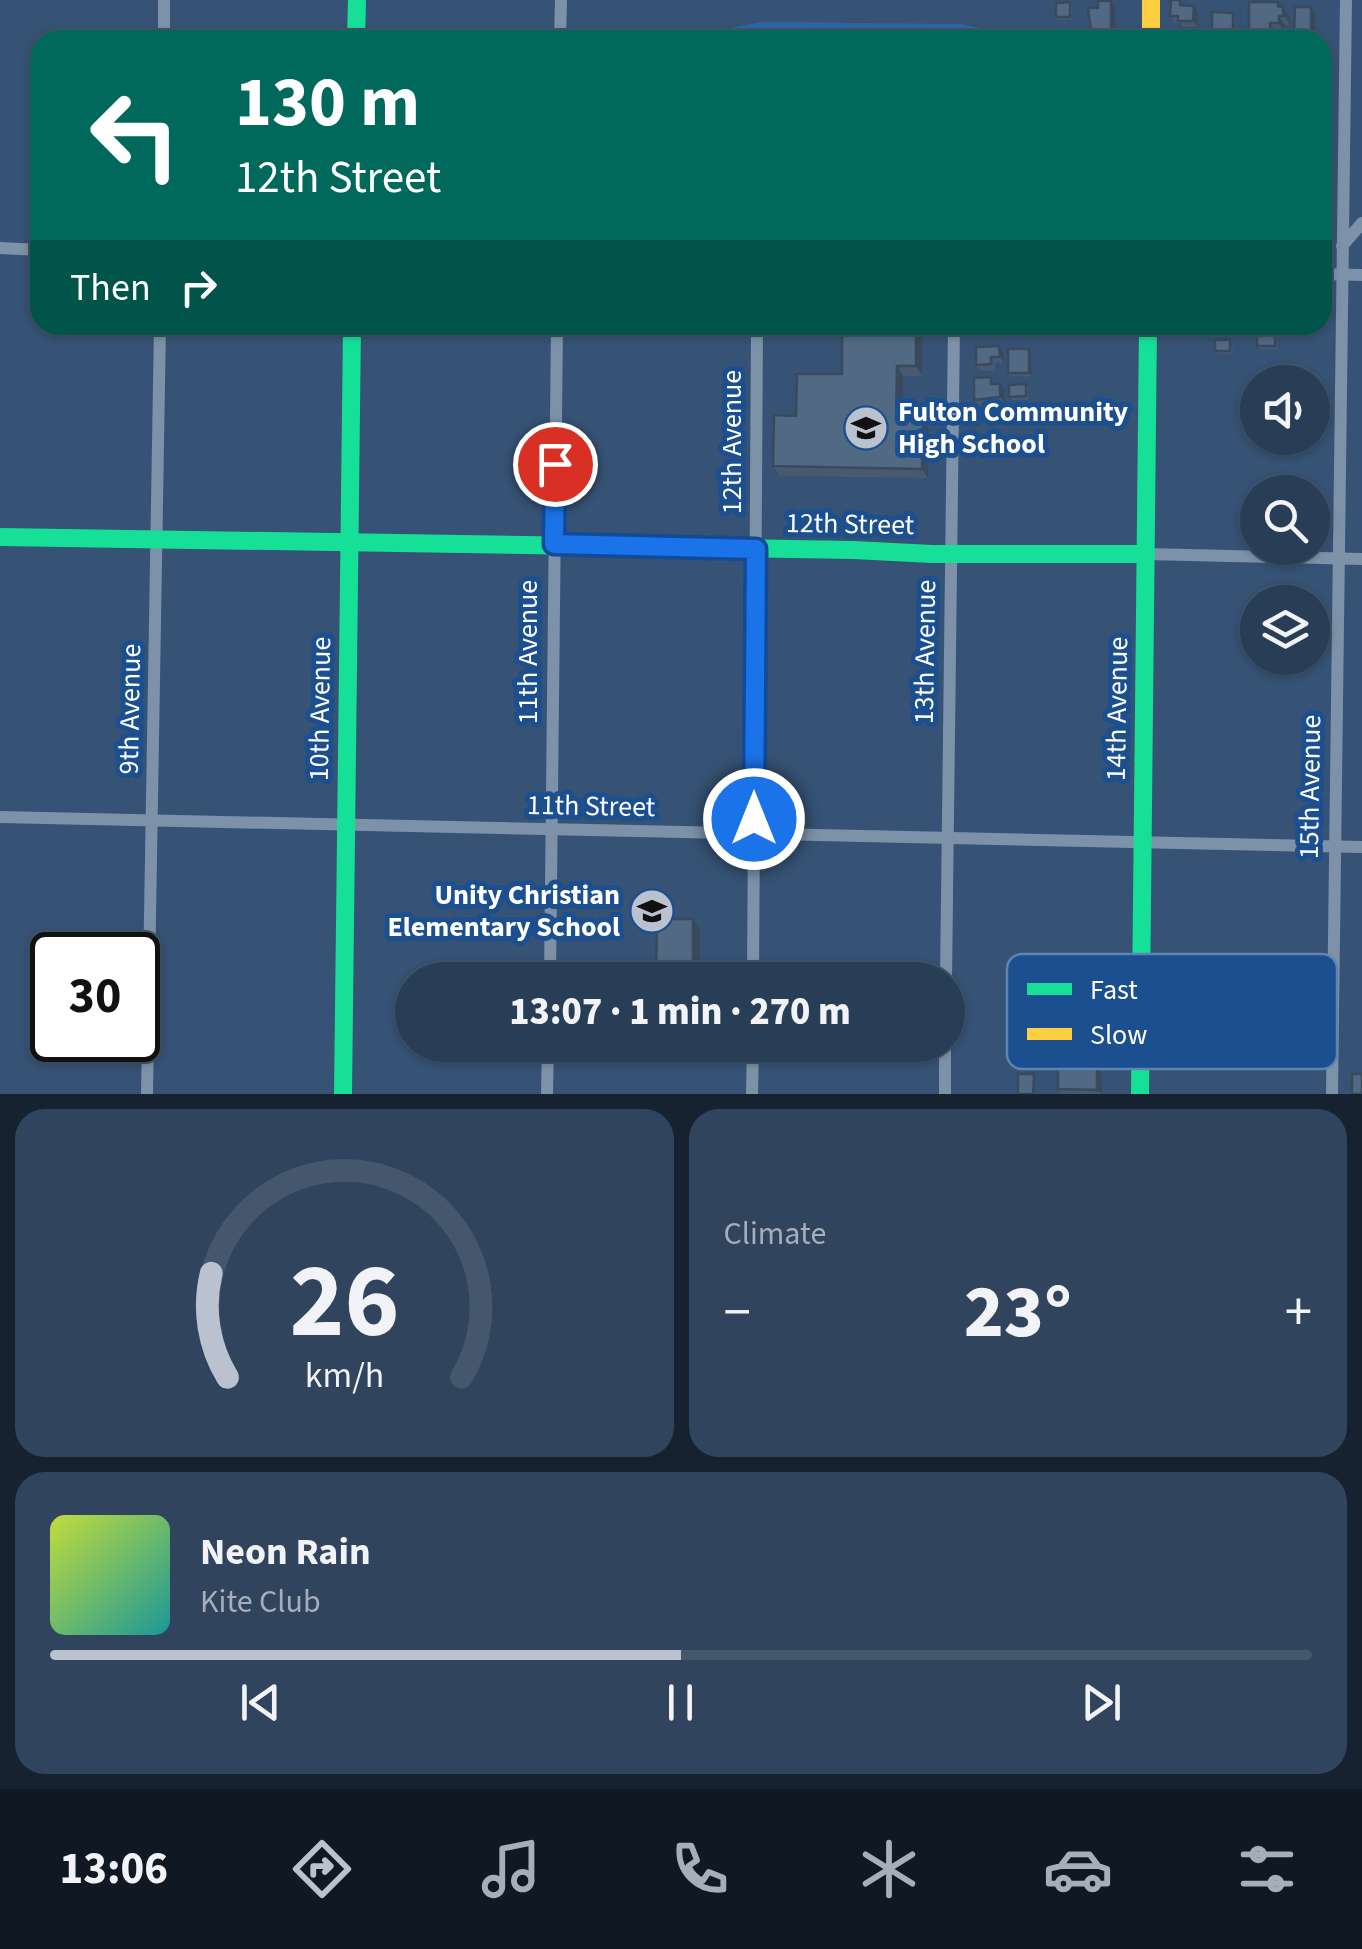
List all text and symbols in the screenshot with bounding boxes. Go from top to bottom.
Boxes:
text: 130 m [235,53,420,153]
icon: left [70,70,200,200]
text: 12th Street [235,146,441,210]
icon: right [171,260,226,315]
text: Then [70,261,151,315]
map controls [1240,365,1330,675]
button: sound [1240,365,1330,455]
street label: 12th Avenue [712,370,752,514]
place label: Fulton Community High School [898,392,1129,464]
school or university icon: Fulton Community High School [843,405,889,451]
pin [513,422,598,507]
icon: arrive [528,437,583,492]
button: search [1240,475,1330,565]
street label: 12th Street [786,503,915,545]
street label: 13th Avenue [904,579,946,725]
street label: 11th Avenue [508,580,548,724]
button: layers [1240,585,1330,675]
street label: 10th Avenue [299,636,341,782]
street label: 14th Avenue [1096,636,1138,782]
street label: 9th Avenue [109,643,151,775]
street label: 15th Avenue [1289,714,1331,860]
position arrow [702,767,806,871]
street label: 11th Street [527,785,656,827]
place label: Unity Christian Elementary School [387,875,620,947]
school or university icon: Unity Christian Elementary School [629,888,675,934]
speed limit sign: 30 [30,932,160,1062]
legend [1007,954,1337,1069]
text: Fast [1090,970,1138,1010]
text: 13:07 · 1 min · 270 m [509,985,851,1039]
text: Slow [1090,1015,1147,1055]
text: Climate [724,1211,826,1257]
text: 26 [289,1229,399,1377]
text: 23° [964,1259,1072,1366]
text: − [724,1274,751,1352]
text: + [1285,1274,1312,1352]
text: km/h [305,1350,384,1401]
text: Neon Rain [200,1525,371,1579]
text: Kite Club [200,1579,321,1625]
icon: previous [233,1675,288,1730]
icon: pause [653,1675,708,1730]
icon: next [1074,1675,1129,1730]
icon: directions [287,1834,357,1904]
icon: music [476,1834,546,1904]
icon: phone [665,1834,735,1904]
icon: climate [854,1834,924,1904]
icon: car [1043,1834,1113,1904]
icon: filters [1232,1834,1302,1904]
text: 13:06 [60,1837,168,1901]

